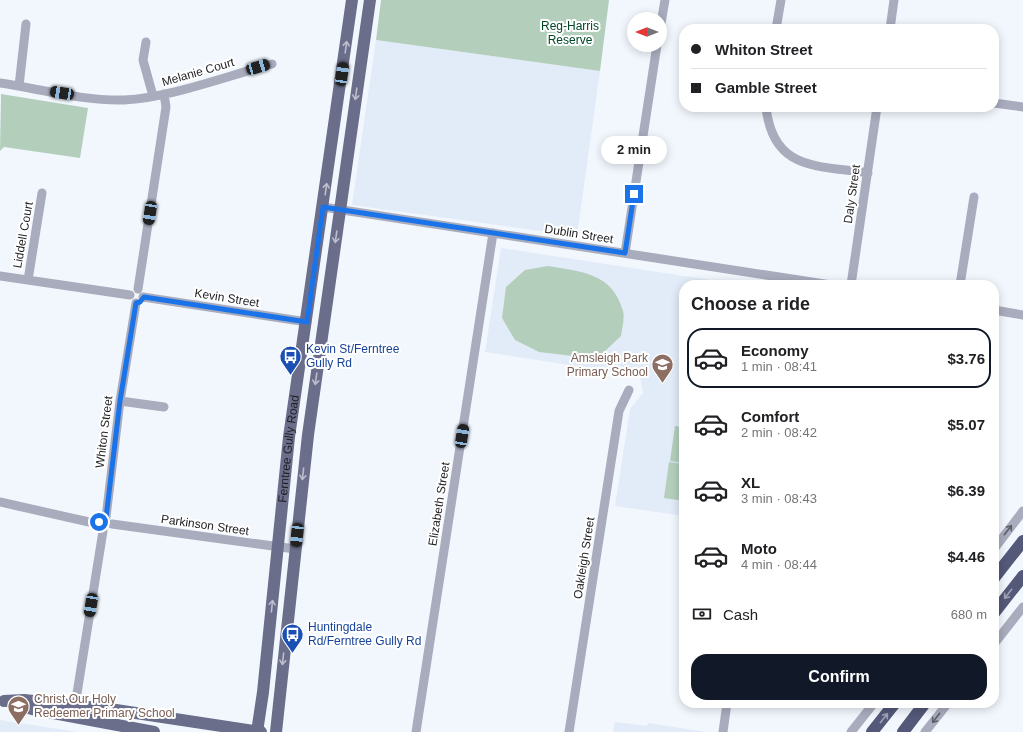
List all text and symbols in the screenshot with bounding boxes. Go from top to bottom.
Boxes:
north arrow [627,12,667,52]
map controls [627,12,667,52]
park label: Reg-Harris Reserve [541,19,599,47]
one-way arrow [342,41,350,54]
text: Whiton Street [715,41,813,58]
street label: Melanie Court [160,55,236,89]
car [245,58,271,76]
car [334,61,350,87]
text: Gamble Street [715,79,817,96]
car [49,85,75,101]
one-way arrow [352,87,360,100]
callout: 2 min [601,136,667,164]
text: 2 min [617,142,651,157]
street label: Daly Street [841,163,863,224]
one-way arrow [322,183,330,196]
route end [625,185,643,203]
street label: Liddell Court [10,200,36,269]
car [142,200,158,226]
street label: Dublin Street [544,222,615,246]
one-way arrow [332,230,340,243]
street label: Kevin Street [194,286,261,310]
text: Choose a ride [691,294,810,314]
icon: car [693,340,729,376]
place label: Kevin St/Ferntree Gully Rd [306,342,400,370]
text: Economy [741,342,809,359]
bus stop icon: Kevin St/Ferntree Gully Rd [278,343,304,376]
text: $3.76 [947,350,985,367]
place label: Amsleigh Park Primary School [567,351,649,379]
school or university icon: Amsleigh Park Primary School [650,352,676,385]
text: 1 min · 08:41 [741,359,817,374]
one-way arrow [312,372,320,385]
street label: Whiton Street [93,394,115,469]
street label: Ferntree Gully Road [275,394,302,503]
icon: car [693,406,729,442]
text: Comfort [741,408,799,425]
text: $5.07 [947,416,985,433]
car [454,423,470,449]
text: 2 min · 08:42 [741,425,817,440]
street label: Elizabeth Street [425,460,453,547]
one-way arrow [300,467,307,480]
icon: car [693,472,729,508]
text: XL [741,474,760,491]
text: $6.39 [947,482,985,499]
text: 3 min · 08:43 [741,491,817,506]
street label: Parkinson Street [160,512,251,538]
route start [90,513,108,531]
street label: Oakleigh Street [571,515,597,600]
car [290,522,304,548]
one-way arrow [1004,525,1013,536]
icon: car [693,538,729,574]
text: Moto [741,540,777,557]
text: $4.46 [947,548,985,565]
text: 4 min · 08:44 [741,557,817,572]
one-way arrow [1004,589,1013,600]
car [83,592,99,618]
one-way arrow [268,600,275,613]
icon: cash [691,603,713,625]
text: Cash [723,606,758,623]
text: 680 m [951,607,987,622]
place label: Huntingdale Rd/Ferntree Gully Rd [308,620,421,648]
bus stop icon: Huntingdale Rd/Ferntree Gully Rd [279,621,305,654]
one-way arrow [279,652,287,665]
button: Confirm [691,654,987,700]
place label: Christ Our Holy Redeemer Primary School [34,692,175,720]
school or university icon: Christ Our Holy Redeemer Primary School [6,693,32,726]
one-way arrow [879,712,888,723]
one-way arrow [932,712,941,723]

